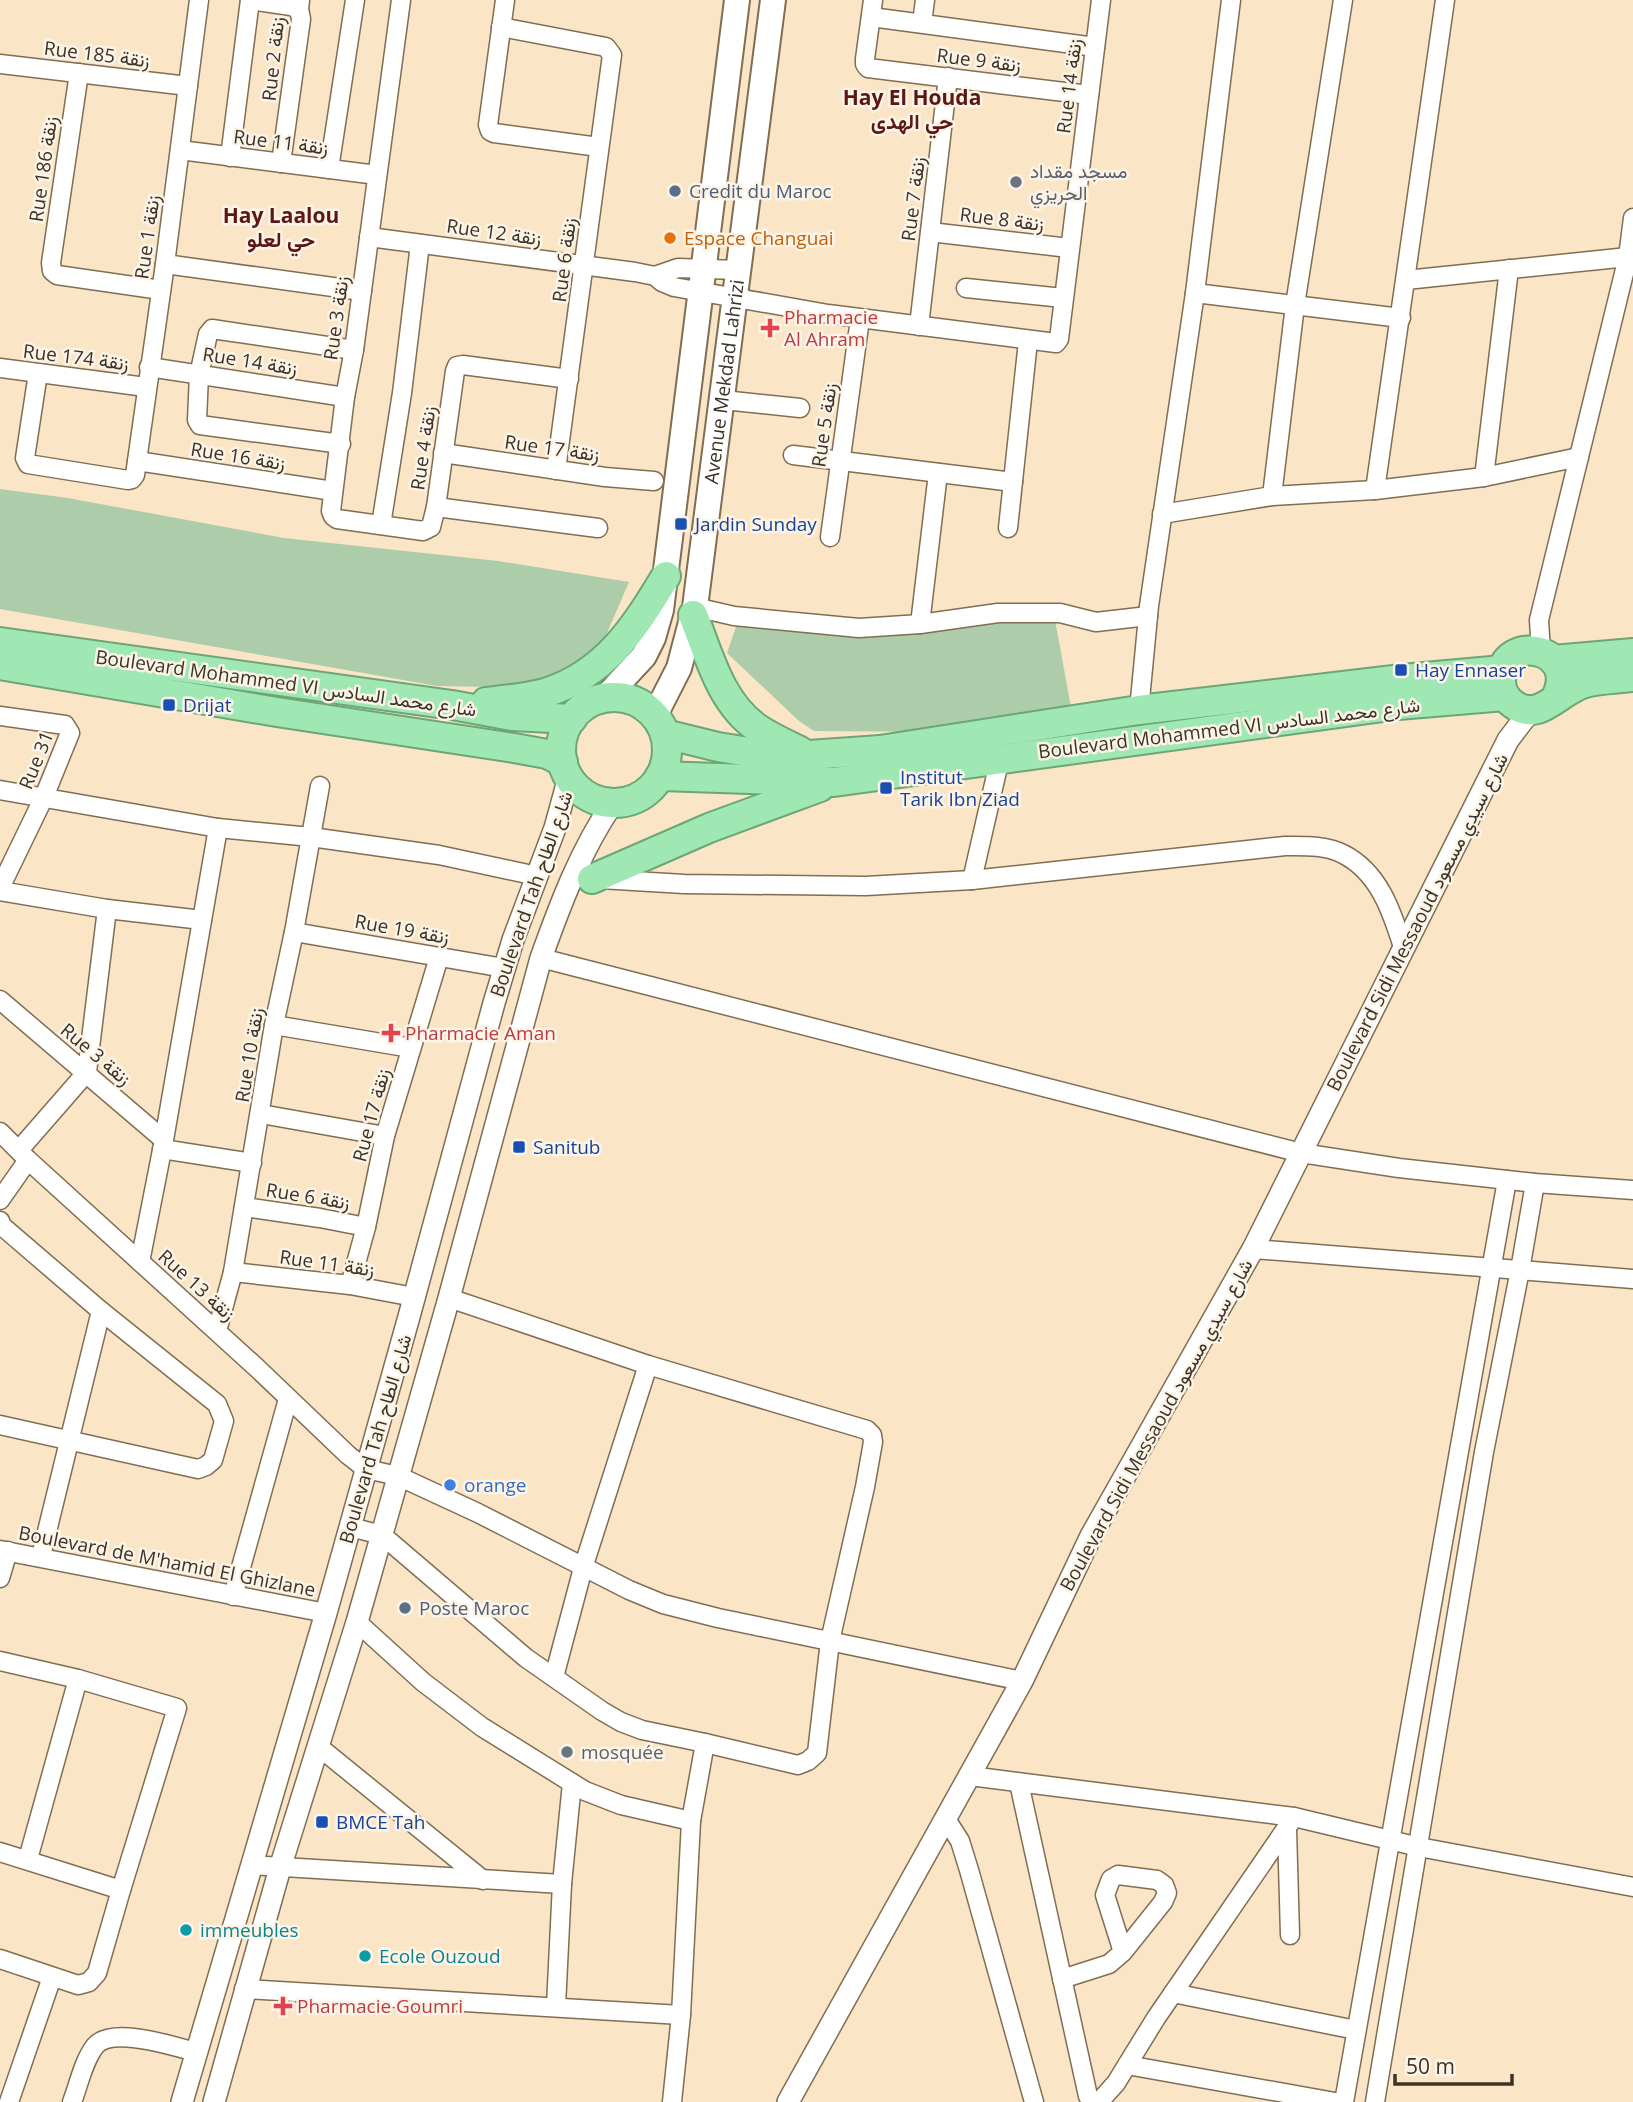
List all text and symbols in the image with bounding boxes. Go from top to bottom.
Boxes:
street label: Rue 2 زنقة [256,16,290,102]
street label: Rue 185 زنقة [43,35,151,73]
street label: Rue 14 زنقة [1050,37,1088,135]
street label: Rue 9 زنقة [935,42,1023,78]
district label: Hay El Houda حي الهدى [843,83,981,139]
street label: Rue 186 زنقة [23,114,63,224]
street label: Rue 11 زنقة [232,123,330,161]
street label: Rue 7 زنقة [895,155,931,243]
place label: مسجد مقداد الحريزي [1030,158,1127,209]
marker: مسجد مقداد الحريزي [1008,174,1024,190]
place label: Credit du Maroc [689,178,832,204]
marker: Credit du Maroc [667,183,683,199]
street label: Rue 1 زنقة [128,193,166,281]
district label: Hay Laalou حي لعلو [223,201,339,257]
street label: Rue 8 زنقة [958,201,1046,237]
street label: Rue 12 زنقة [445,212,543,252]
street label: Rue 6 زنقة [546,216,582,304]
place label: Espace Changuai [684,225,834,251]
marker: Espace Changuai [662,230,678,246]
street label: Rue 3 زنقة [317,274,355,362]
street label: Avenue Mekdad Lahrizi [698,278,750,486]
place label: Pharmacie Al Ahram [784,304,878,352]
marker: Pharmacie Al Ahram [762,320,778,336]
street label: Rue 174 زنقة [22,338,130,376]
street label: Rue 14 زنقة [201,341,299,381]
street label: Rue 5 زنقة [805,381,843,469]
street label: Rue 4 زنقة [404,404,442,492]
street label: Rue 17 زنقة [503,428,601,468]
street label: Rue 16 زنقة [189,436,287,476]
place label: Jardin Sunday [693,511,817,537]
marker: Jardin Sunday [673,516,689,532]
street label: Boulevard Mohammed VI شارع محمد السادس [94,643,478,723]
place label: Hay Ennaser [1415,657,1526,683]
marker: Hay Ennaser [1393,662,1409,678]
place label: Drijat [183,692,232,718]
street label: Boulevard Mohammed VI شارع محمد السادس [1037,692,1421,764]
marker: Drijat [161,697,177,713]
street label: Rue 31 [13,727,59,793]
street label: Boulevard Sidi Messaoud شارع سيدي مسعود [1320,749,1517,1097]
place label: Institut Tarik Ibn Ziad [900,764,1020,812]
marker: Institut Tarik Ibn Ziad [878,780,894,796]
street label: Boulevard Tah شارع الطاح [483,787,579,1001]
street label: Rue 19 زنقة [353,908,451,950]
street label: Rue 10 زنقة [229,1006,269,1104]
street label: Rue 3 زنقة [55,1017,137,1091]
place label: Pharmacie Aman [405,1020,556,1046]
marker: Pharmacie Aman [383,1025,399,1041]
street label: Rue 17 زنقة [346,1065,396,1165]
place label: Sanitub [533,1134,600,1160]
marker: Sanitub [511,1139,527,1155]
street label: Rue 6 زنقة [264,1177,352,1215]
street label: Rue 13 زنقة [153,1243,241,1327]
street label: Rue 11 زنقة [278,1243,376,1283]
street label: Boulevard Sidi Messaoud شارع سيدي مسعود [1054,1254,1261,1597]
street label: Boulevard Tah شارع الطاح [333,1331,417,1547]
place label: orange [464,1472,526,1498]
marker: orange [442,1477,458,1493]
street label: Boulevard de M'hamid El Ghizlane [16,1519,318,1603]
place label: Poste Maroc [419,1595,529,1621]
marker: Poste Maroc [397,1600,413,1616]
place label: mosquée [581,1739,664,1765]
marker: mosquée [559,1744,575,1760]
place label: BMCE Tah [336,1809,426,1835]
marker: BMCE Tah [314,1814,330,1830]
place label: immeubles [200,1917,298,1943]
marker: immeubles [178,1922,194,1938]
place label: Ecole Ouzoud [379,1943,501,1969]
marker: Ecole Ouzoud [357,1948,373,1964]
place label: Pharmacie Goumri [297,1993,463,2019]
marker: Pharmacie Goumri [275,1998,291,2014]
scale bar [1395,2042,1512,2086]
text: 50 m [1406,2052,1455,2080]

